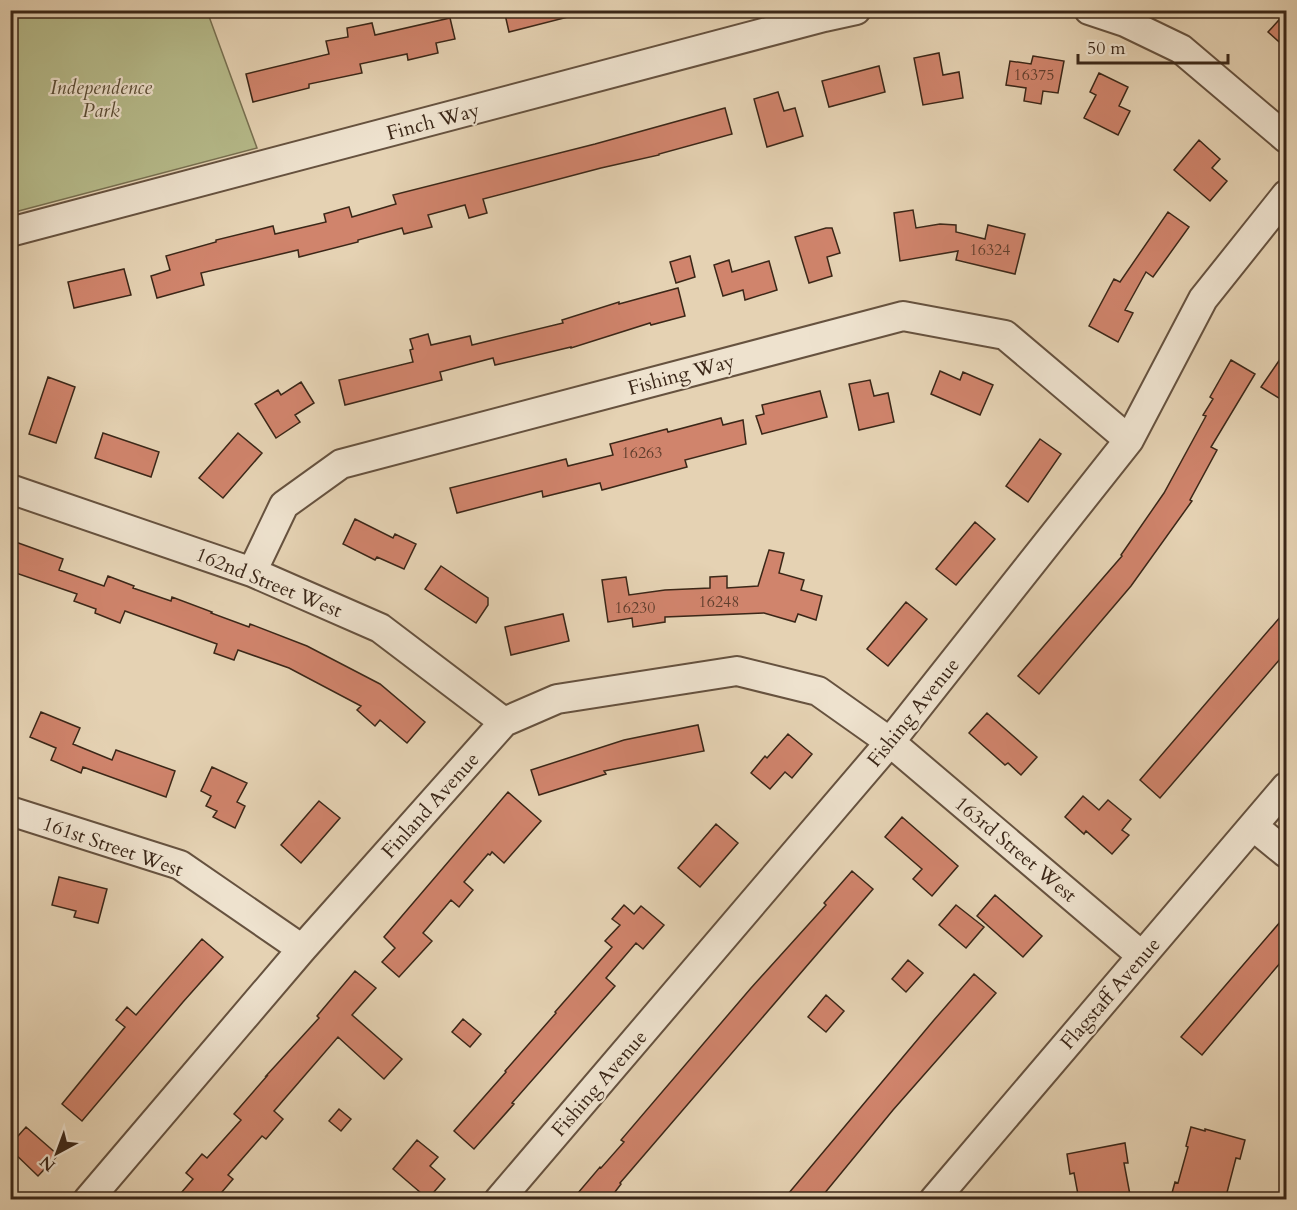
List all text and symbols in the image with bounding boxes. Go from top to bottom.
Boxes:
scale bar [1078,27,1228,65]
text: 50 m [1087,36,1126,61]
house number: 16375 [1014,64,1054,86]
park label: Independence Park [50,74,152,124]
street label: Finch Way [384,96,483,147]
house number: 16324 [970,239,1010,261]
street label: Fishing Way [625,347,738,402]
house number: 16263 [622,442,662,464]
street label: 162nd Street West [192,541,347,624]
house number: 16248 [699,591,739,613]
house number: 16230 [615,597,655,619]
street label: Fishing Avenue [861,652,966,773]
street label: Finland Avenue [375,746,485,864]
street label: 163rd Street West [949,790,1083,909]
street label: 161st Street West [39,810,187,883]
street label: Flagstaff Avenue [1054,932,1167,1055]
street label: Fishing Avenue [546,1024,653,1142]
north arrow [27,1123,87,1183]
text: N [35,1151,60,1176]

